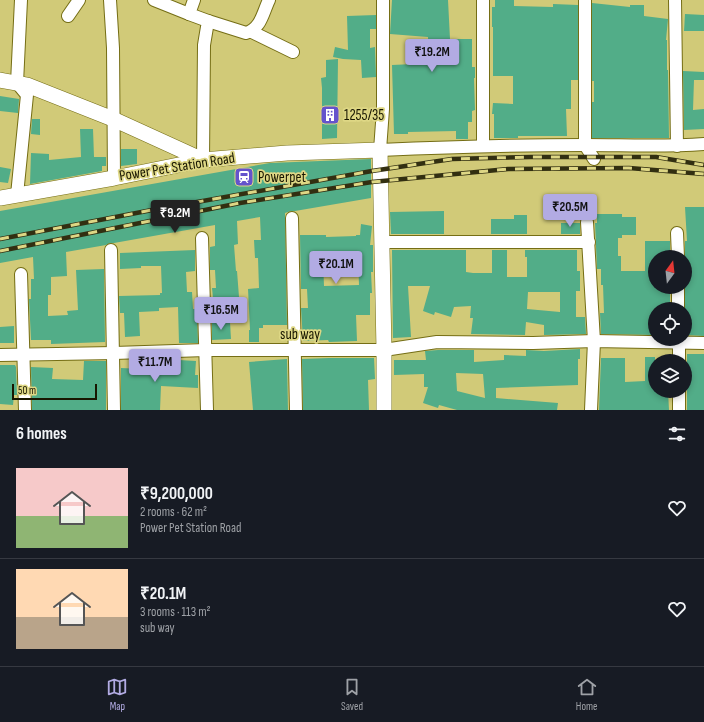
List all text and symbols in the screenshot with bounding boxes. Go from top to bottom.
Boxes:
pin: ₹19.2M [399,39,465,73]
text: ₹19.2M [414,44,450,60]
building icon: 1255/35 [319,104,341,126]
place label: 1255/35 [344,106,384,125]
street label: Power Pet Station Road [118,148,236,186]
station icon: Powerpet [233,166,255,188]
place label: Powerpet [258,168,306,187]
pin: ₹20.5M [537,194,603,228]
text: ₹20.5M [552,199,588,215]
pin: ₹9.2M [147,200,203,234]
text: ₹9.2M [160,205,190,221]
north arrow [648,250,692,294]
map controls [648,250,692,398]
pin: ₹20.1M [303,251,369,285]
text: ₹20.1M [318,256,354,272]
pin: ₹16.5M [188,297,254,331]
text: ₹16.5M [203,302,239,318]
button: locate [648,302,692,346]
street label: sub way [280,325,320,344]
pin: ₹11.7M [122,349,188,383]
text: ₹11.7M [138,354,172,370]
button: layers [648,354,692,398]
scale bar [12,382,97,401]
text: 50 m [18,384,36,397]
icon: filters [666,423,688,445]
text: 6 homes [16,424,67,444]
icon: home [48,484,96,532]
text: ₹9,200,000 [140,484,213,504]
icon: heart [666,497,688,519]
text: 2 rooms · 62 m² [140,504,207,520]
text: Power Pet Station Road [140,520,241,536]
text: ₹20.1M [140,584,186,604]
icon: home [48,585,96,633]
icon: heart [666,598,688,620]
text: 3 rooms · 113 m² [140,604,211,620]
text: sub way [140,620,175,636]
tab: Map [106,676,128,713]
tab: Saved [341,676,363,713]
tab: Home [576,676,598,713]

